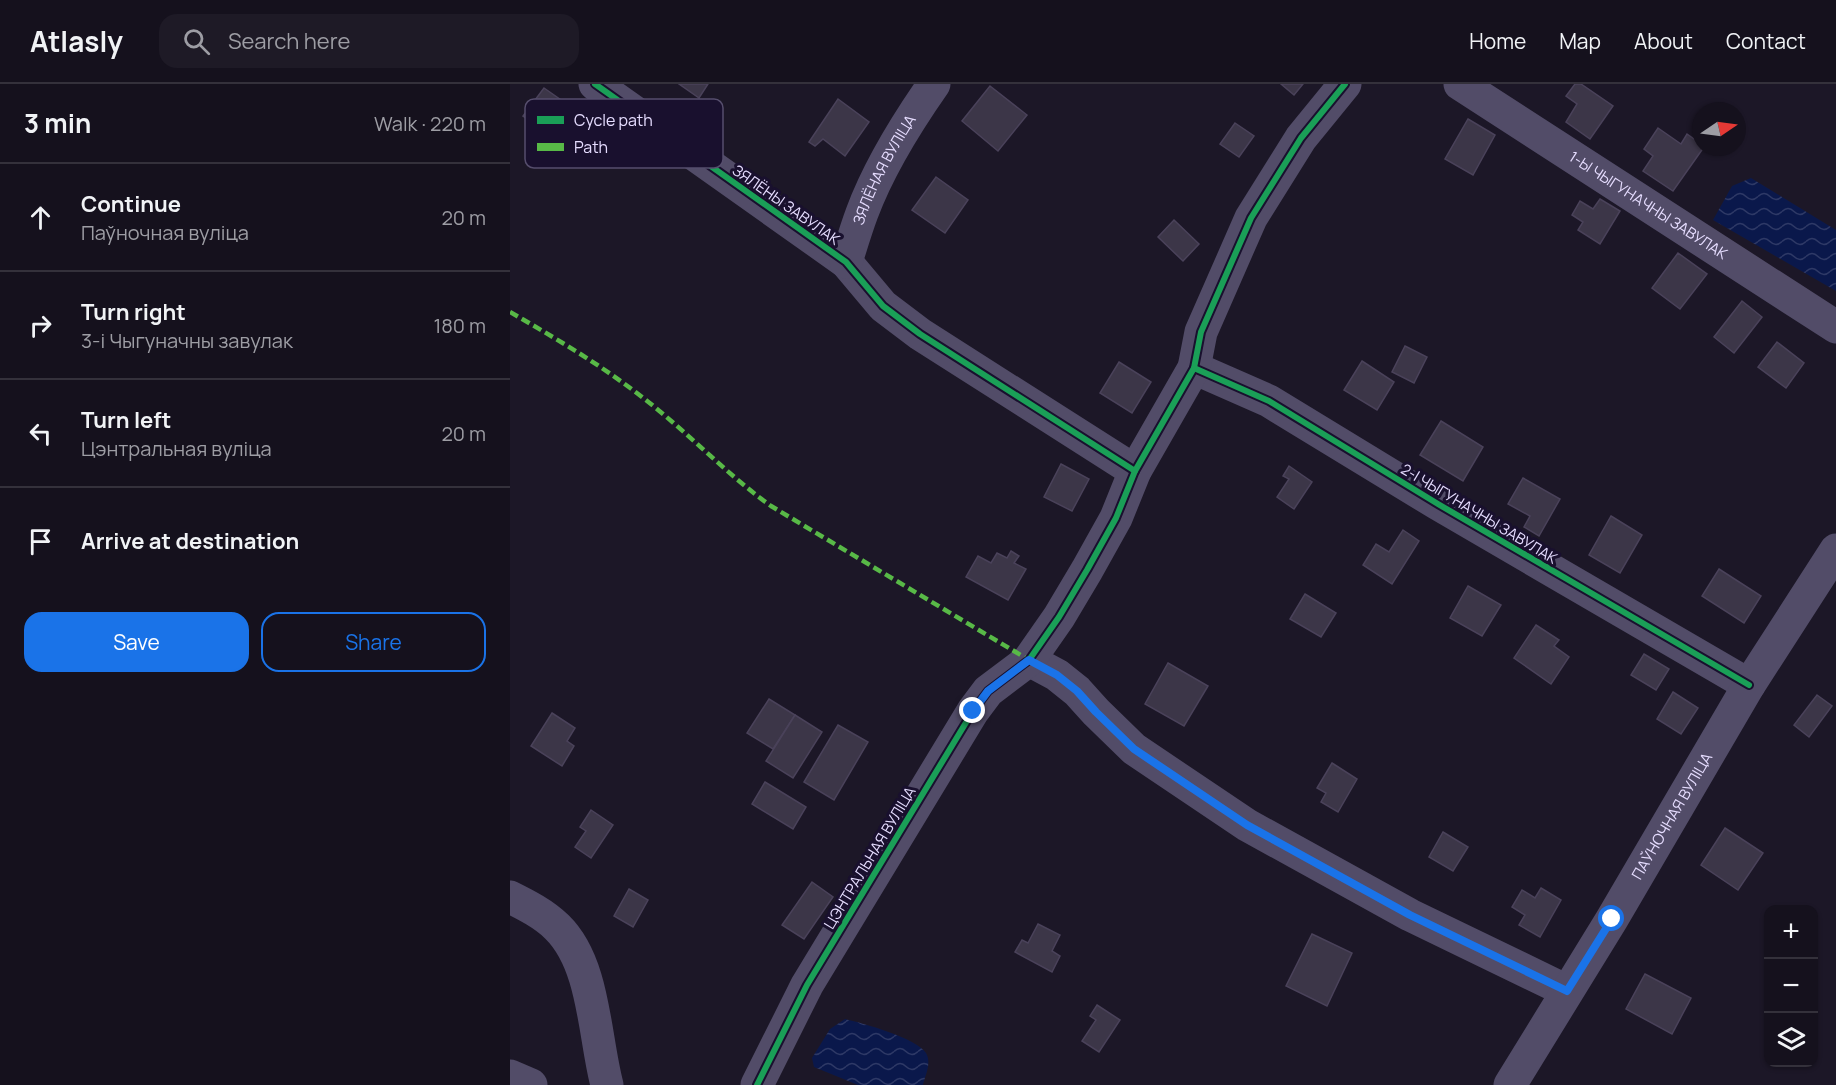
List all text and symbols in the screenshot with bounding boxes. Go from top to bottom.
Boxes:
search box [159,14,579,68]
text: Atlasly [30,22,123,60]
icon: search [180,25,213,58]
text: Search here [228,26,350,56]
text: Home [1469,27,1526,55]
text: Map [1559,27,1601,55]
text: About [1634,27,1693,55]
text: Contact [1726,27,1806,55]
legend [525,99,723,168]
north arrow [1692,102,1746,156]
text: 3 min [24,105,91,141]
text: Cycle path [574,109,653,131]
text: Walk · 220 m [374,110,486,137]
street label: ЗЯЛЁНАЯ ВУЛІЦА [848,110,921,228]
text: Path [574,136,608,158]
street label: 1-Ы ЧЫГУНАЧНЫ ЗАВУЛАК [1565,146,1732,264]
street label: ЗЯЛЁНЫ ЗАВУЛАК [728,160,844,250]
text: Continue [81,189,181,219]
icon: ahead [24,201,57,234]
text: 20 m [441,204,486,231]
text: Паўночная вуліца [81,219,249,246]
text: Turn right [81,297,186,327]
icon: right [24,309,57,342]
text: 180 m [433,312,486,339]
text: 3-і Чыгуначны завулак [81,327,293,354]
text: Turn left [81,405,171,435]
icon: left [24,417,57,450]
text: 20 m [441,420,486,447]
text: Цэнтральная вуліца [81,435,272,462]
street label: 2-І ЧЫГУНАЧНЫ ЗАВУЛАК [1397,458,1562,569]
icon: arrive [24,525,57,558]
text: Arrive at destination [81,526,299,556]
button: Save [24,612,249,672]
button: Share [261,612,486,672]
route end [959,697,985,723]
street label: ПАЎНОЧНАЯ ВУЛІЦА [1626,748,1717,883]
street label: ЦЭНТРАЛЬНАЯ ВУЛІЦА [819,782,921,933]
route start [1598,905,1624,931]
map controls [1764,905,1818,1067]
button: + [1764,905,1818,959]
button: − [1764,959,1818,1013]
button: layers [1764,1013,1818,1067]

